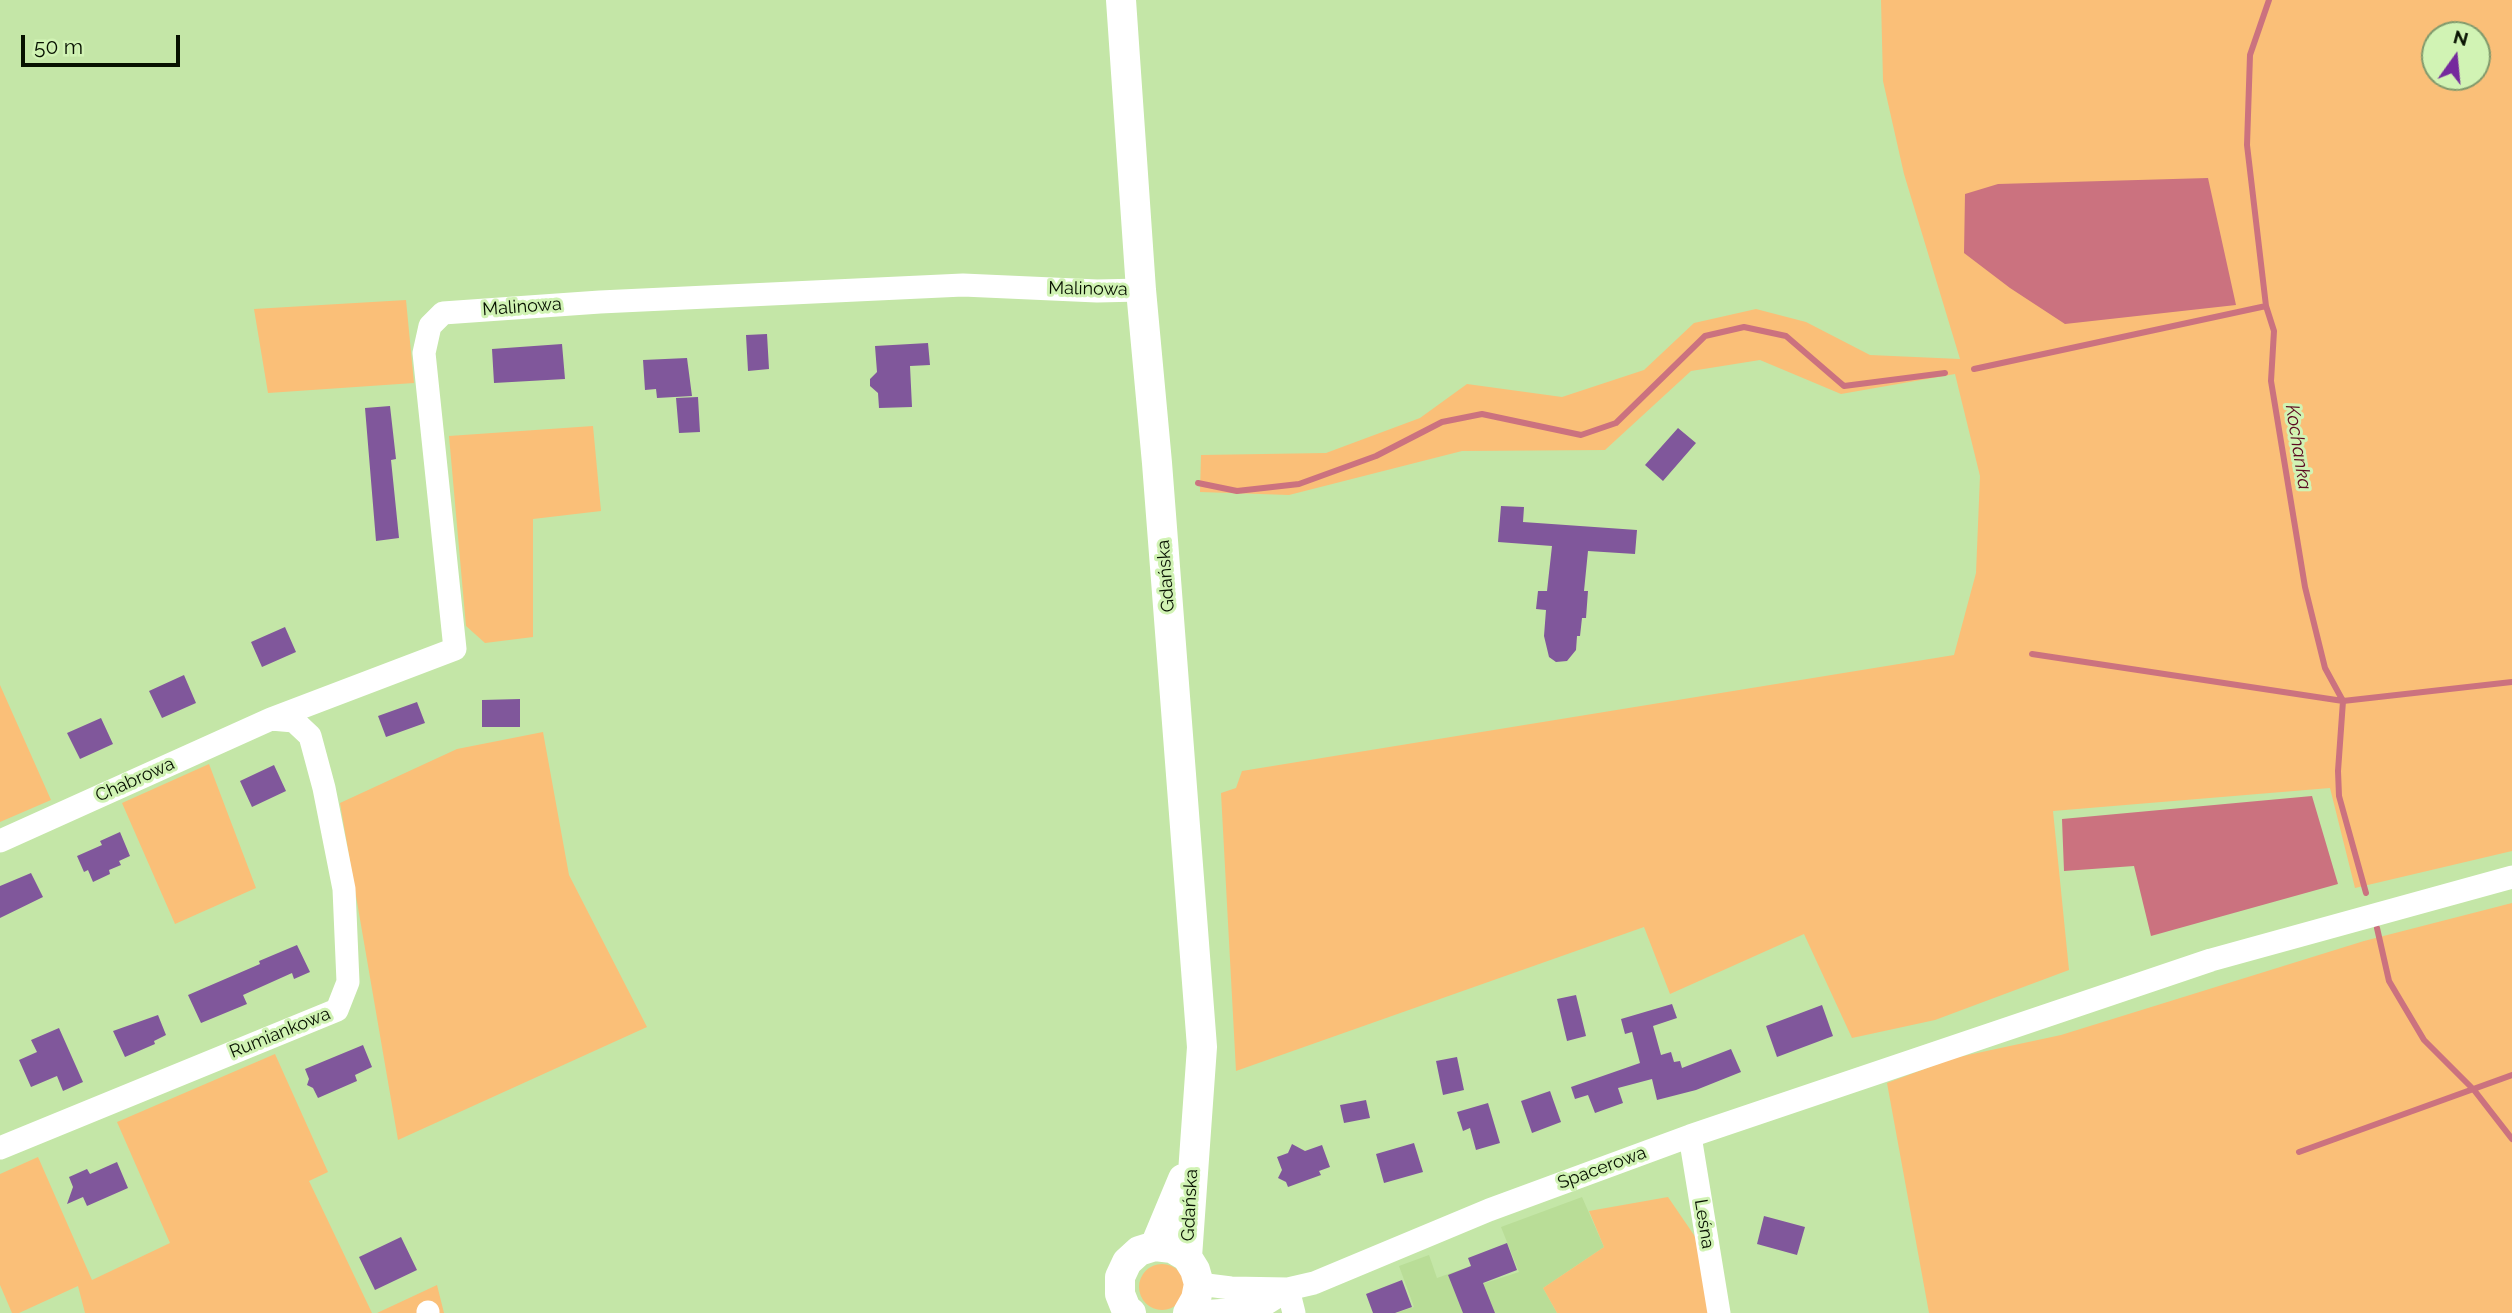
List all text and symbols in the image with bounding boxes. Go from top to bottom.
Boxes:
scale bar [24,21,184,65]
north arrow [2421,21,2491,91]
text: N [2451,25,2471,50]
text: 50 m [34,34,83,59]
street label: Malinowa [1048,278,1128,300]
street label: Malinowa [482,293,562,321]
water label: Kochanka [2280,403,2316,491]
street label: Gdańska [1153,539,1179,613]
street label: Chabrowa [92,753,178,807]
street label: Rumiankowa [226,1003,334,1063]
street label: Spacerowa [1555,1142,1649,1194]
street label: Gdańska [1177,1168,1203,1242]
street label: Leśna [1689,1198,1719,1250]

